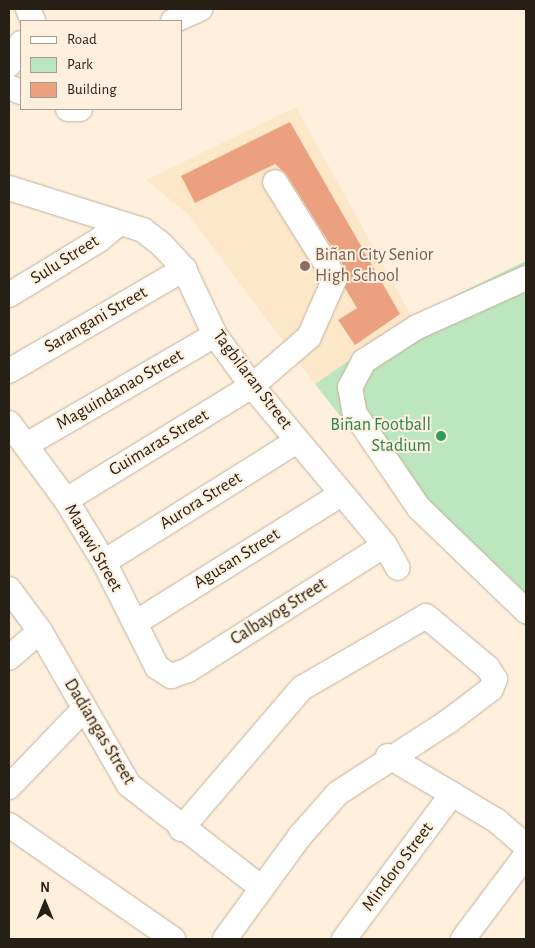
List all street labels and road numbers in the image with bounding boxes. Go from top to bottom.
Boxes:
street label: Sulu Street [27,231,103,289]
street label: Sarangani Street [41,282,151,358]
street label: Tagbilaran Street [207,326,297,434]
street label: Maguindanao Street [53,345,187,435]
street label: Guimaras Street [105,405,213,481]
street label: Aurora Street [156,467,246,535]
street label: Marawi Street [59,500,127,596]
street label: Agusan Street [190,524,284,594]
street label: Calbayog Street [227,574,331,650]
street label: Dadiangas Street [59,675,139,789]
street label: Mindoro Street [358,818,438,916]

